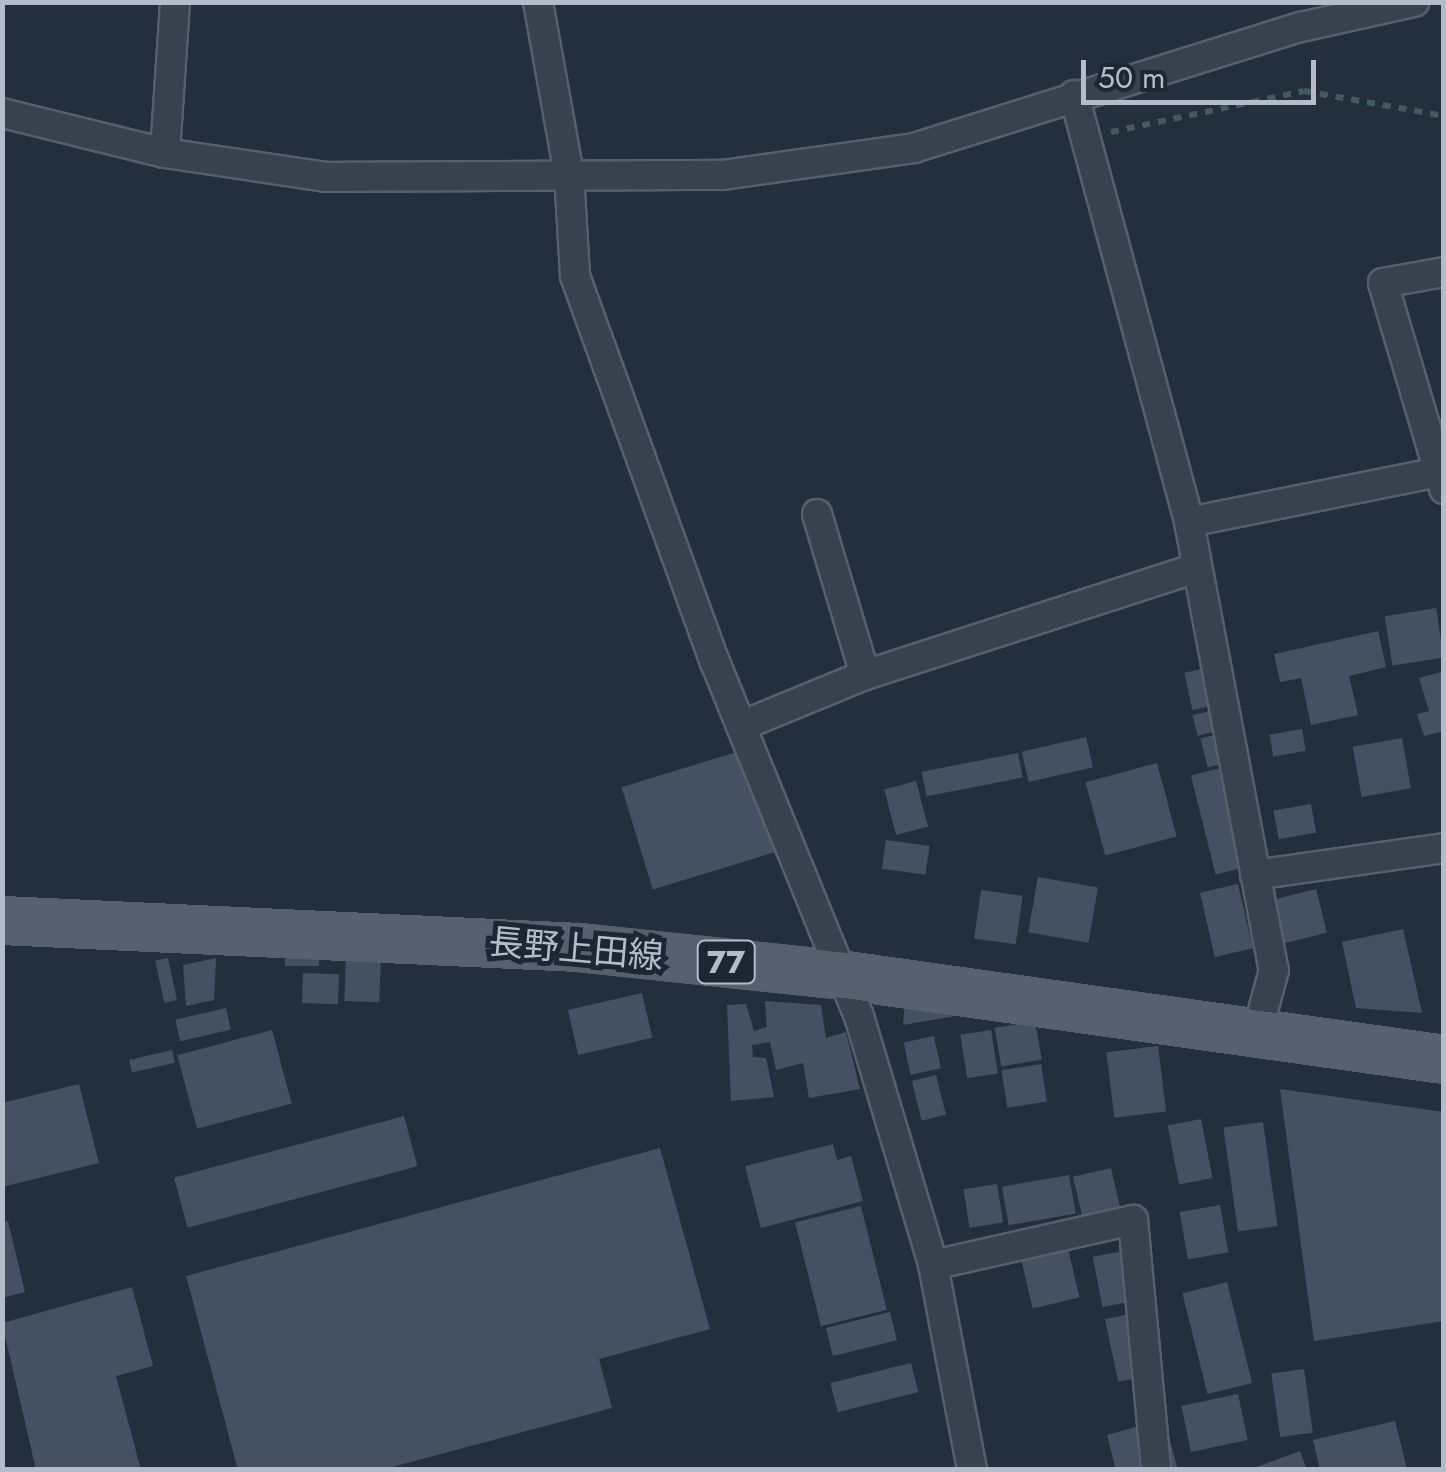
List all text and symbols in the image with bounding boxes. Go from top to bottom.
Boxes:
scale bar [1086,40,1321,102]
text: 50 m [1098,56,1165,99]
street label: 長野上田線 [487,920,665,978]
road number: 77 [696,935,756,989]

